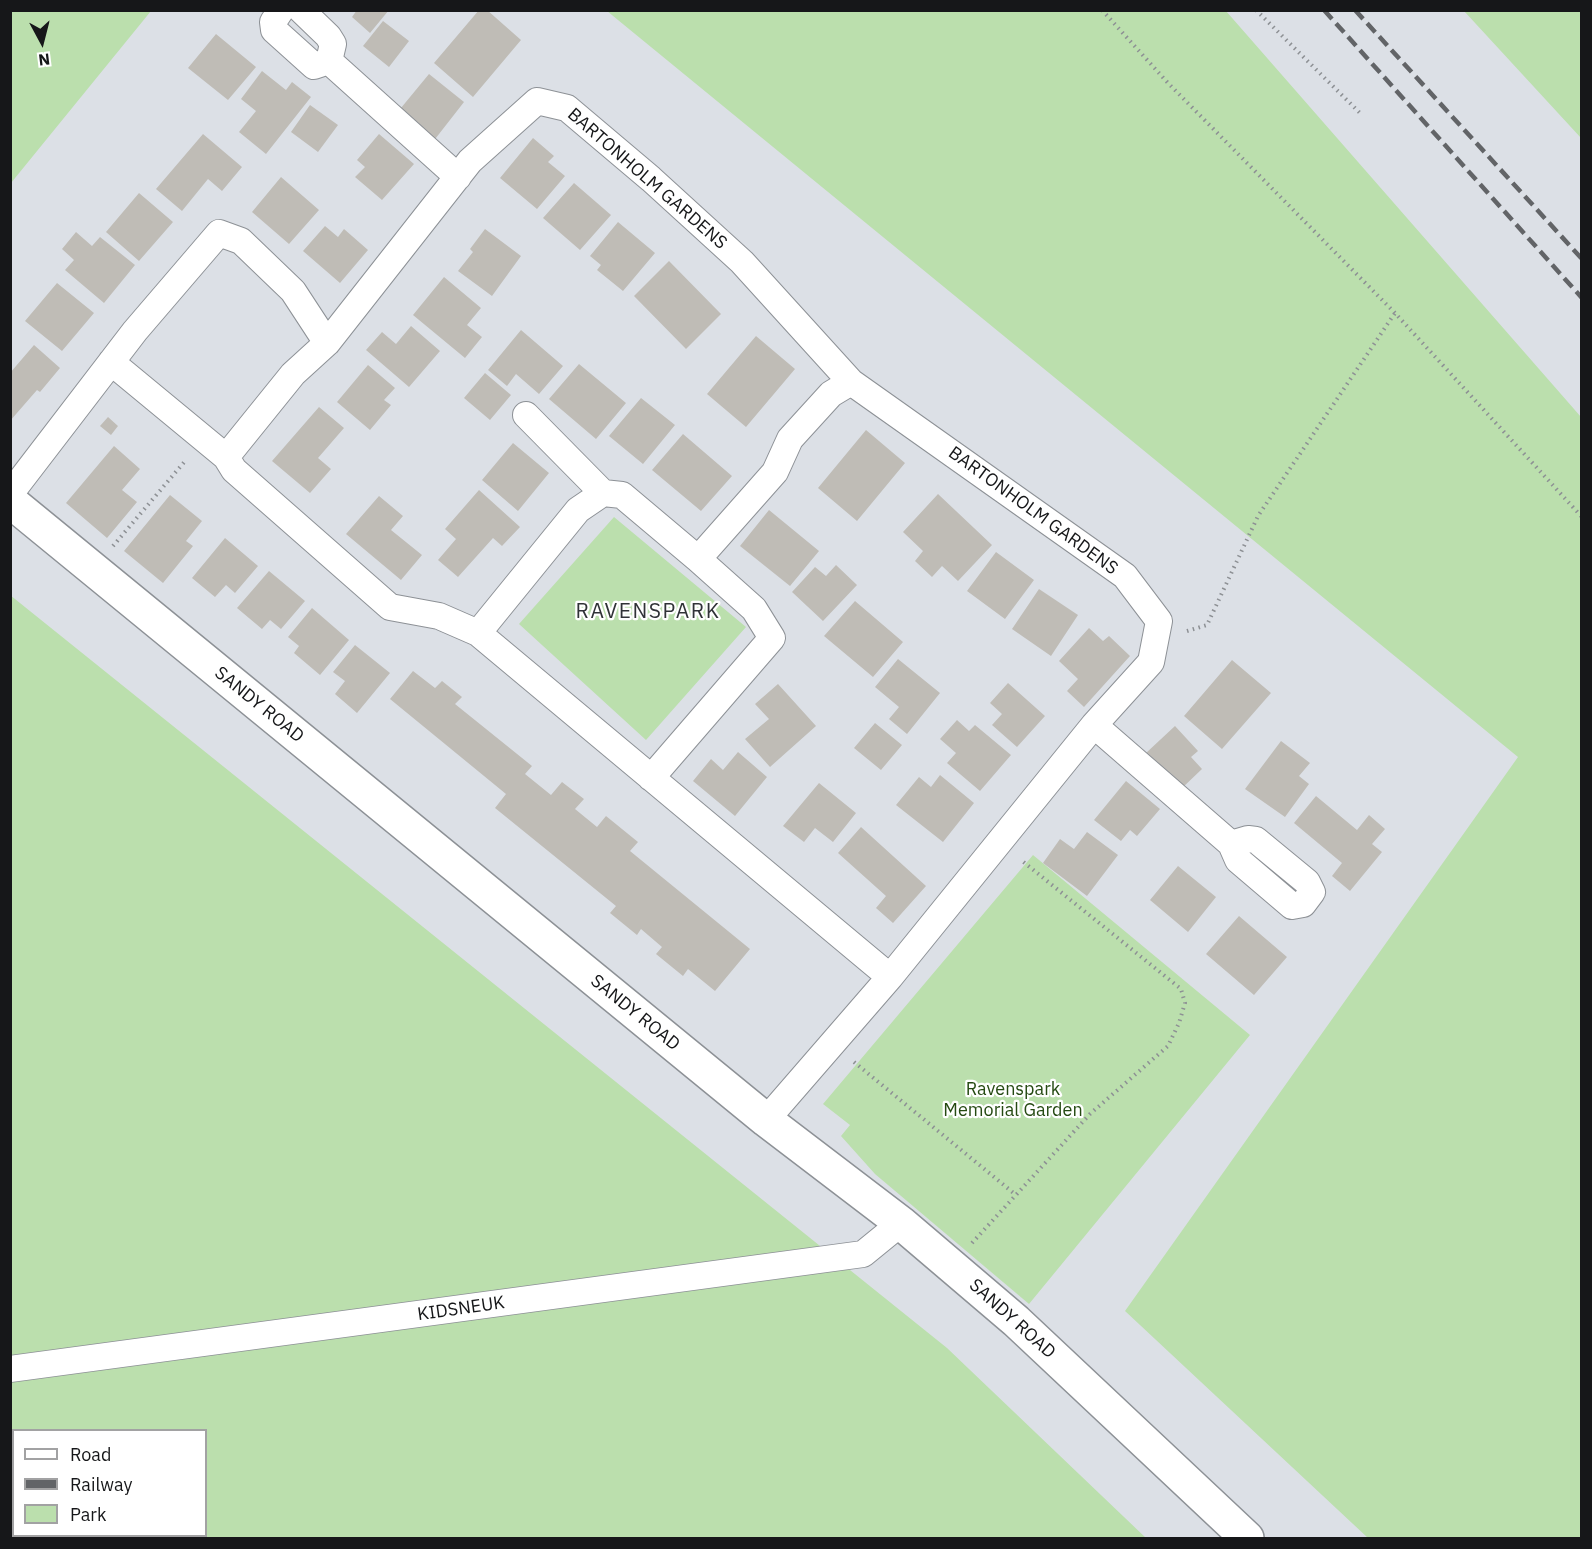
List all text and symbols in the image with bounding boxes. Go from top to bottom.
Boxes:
north arrow [12,12,72,72]
text: N [37,49,51,70]
street label: BARTONHOLM GARDENS [563,104,731,254]
street label: BARTONHOLM GARDENS [944,442,1122,580]
district label: RAVENSPARK [575,599,721,625]
street label: SANDY ROAD [210,662,308,748]
street label: SANDY ROAD [586,970,684,1056]
park label: Ravenspark Memorial Garden [943,1079,1083,1122]
street label: SANDY ROAD [964,1275,1060,1363]
street label: KIDSNEUK [416,1292,506,1326]
legend [12,1429,207,1537]
text: Road [70,1443,111,1466]
text: Railway [70,1473,132,1496]
text: Park [70,1503,106,1526]

